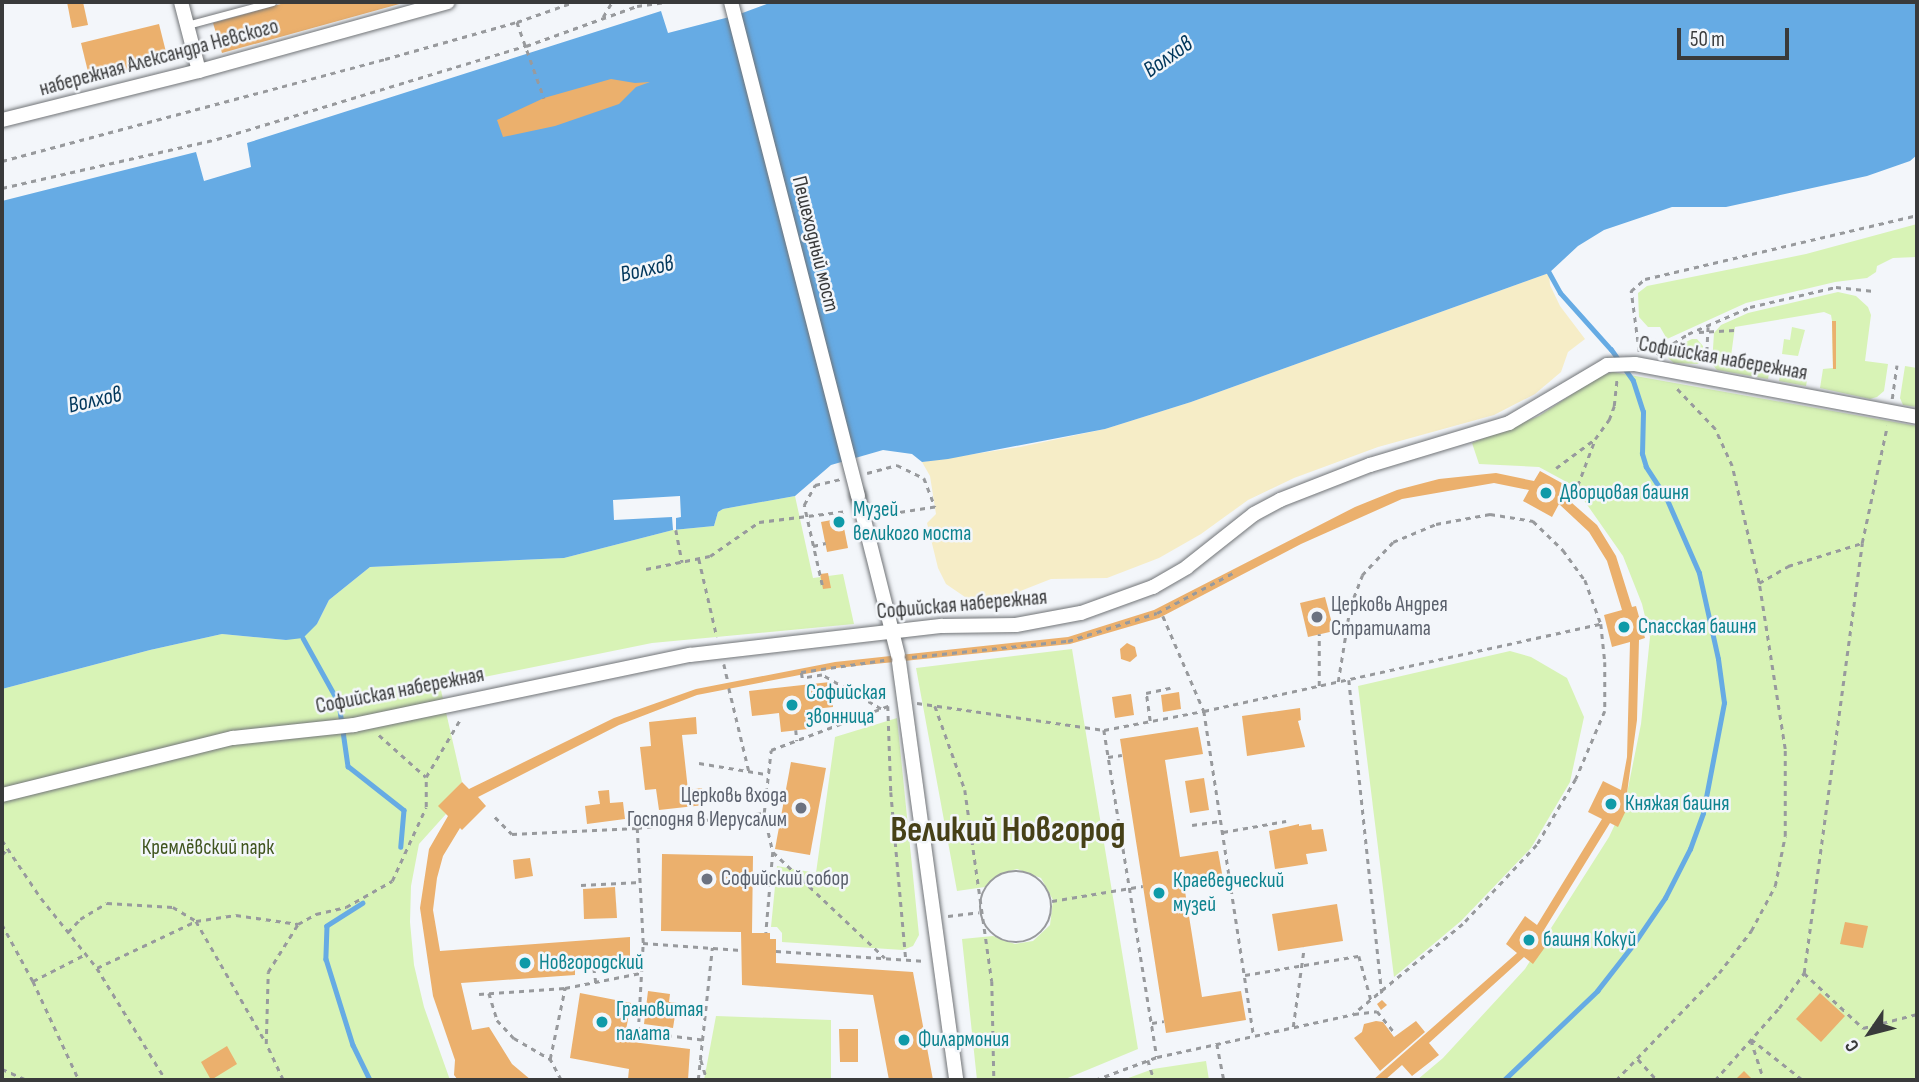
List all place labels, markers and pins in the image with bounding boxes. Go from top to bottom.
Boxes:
place label: Дворцовая башня [1560,480,1689,506]
marker: Дворцовая башня [1538,485,1554,501]
place label: Музей великого моста [853,497,971,547]
marker: Музей великого моста [831,514,847,530]
place label: Церковь Андрея Стратилата [1331,592,1448,642]
marker: Церковь Андрея Стратилата [1309,609,1325,625]
place label: Спасская башня [1638,614,1756,640]
marker: Спасская башня [1616,619,1632,635]
place label: Софийская звонница [806,680,886,730]
marker: Софийская звонница [784,697,800,713]
place label: Церковь входа Господня в Иерусалим [627,783,787,833]
place label: Княжая башня [1625,791,1729,817]
marker: Княжая башня [1603,796,1619,812]
marker: Церковь входа Господня в Иерусалим [793,800,809,816]
place label: Софийский собор [721,866,849,892]
place label: Краеведческий музей [1173,868,1284,918]
marker: Софийский собор [699,871,715,887]
marker: Краеведческий музей [1151,885,1167,901]
place label: башня Кокуй [1543,927,1636,953]
marker: башня Кокуй [1521,932,1537,948]
place label: Новгородский [539,950,644,976]
marker: Новгородский [517,955,533,971]
place label: Грановитая палата [616,997,704,1047]
marker: Грановитая палата [594,1014,610,1030]
place label: Филармония [918,1027,1009,1053]
marker: Филармония [896,1032,912,1048]

